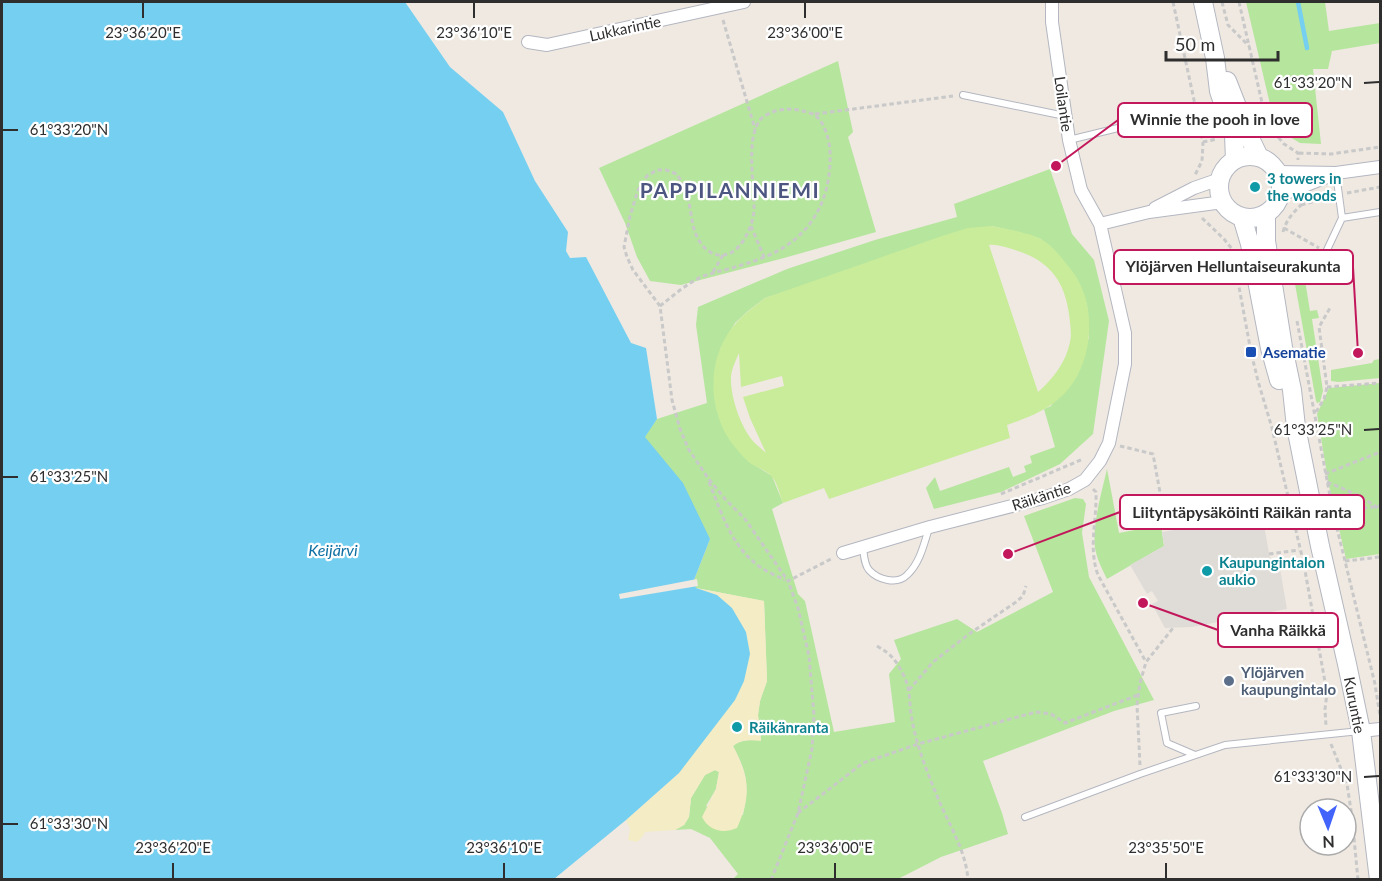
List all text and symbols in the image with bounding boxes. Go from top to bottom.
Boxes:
street label: Lukkarintie [588,12,663,44]
text: 23°36'20"E [105,23,181,41]
text: 23°36'10"E [436,23,512,41]
text: 23°36'00"E [767,23,843,41]
scale bar [1166,24,1278,62]
text: 50 m [1175,33,1215,55]
text: 61°33'20"N [1274,73,1352,91]
street label: Loilantie [1051,75,1077,133]
callout: Winnie the pooh in love [1118,103,1312,137]
text: Winnie the pooh in love [1130,109,1300,128]
text: 61°33'20"N [30,120,108,138]
place label: 3 towers in the woods [1267,169,1341,204]
district label: PAPPILANNIEMI [640,177,820,202]
marker: 3 towers in the woods [1248,180,1262,194]
callout: Ylöjärven Helluntaiseurakunta [1114,250,1353,284]
text: Ylöjärven Helluntaiseurakunta [1124,256,1341,275]
place label: Asematie [1262,343,1326,361]
marker: Asematie [1244,345,1258,359]
text: 61°33'25"N [1274,420,1352,438]
text: 61°33'25"N [30,467,108,485]
street label: Räikäntie [1009,478,1073,514]
callout: Liityntäpysäköinti Räikän ranta [1120,495,1364,529]
text: Liityntäpysäköinti Räikän ranta [1132,502,1352,521]
water label: Keijärvi [308,540,358,559]
place label: Kaupungintalon aukio [1219,553,1325,588]
marker: Kaupungintalon aukio [1200,564,1214,578]
callout: Vanha Räikkä [1218,613,1338,647]
text: Vanha Räikkä [1229,620,1326,639]
place label: Ylöjärven kaupungintalo [1240,663,1337,698]
marker: Ylöjärven kaupungintalo [1222,674,1236,688]
street label: Kuruntie [1341,675,1369,735]
place label: Räikänranta [749,718,829,736]
marker: Räikänranta [730,720,744,734]
text: 61°33'30"N [1274,767,1352,785]
north arrow [1298,797,1358,857]
text: 61°33'30"N [30,814,108,832]
text: N [1322,833,1335,852]
text: 23°36'20"E [135,838,211,856]
text: 23°36'10"E [466,838,542,856]
text: 23°36'00"E [797,838,873,856]
text: 23°35'50"E [1128,838,1204,856]

